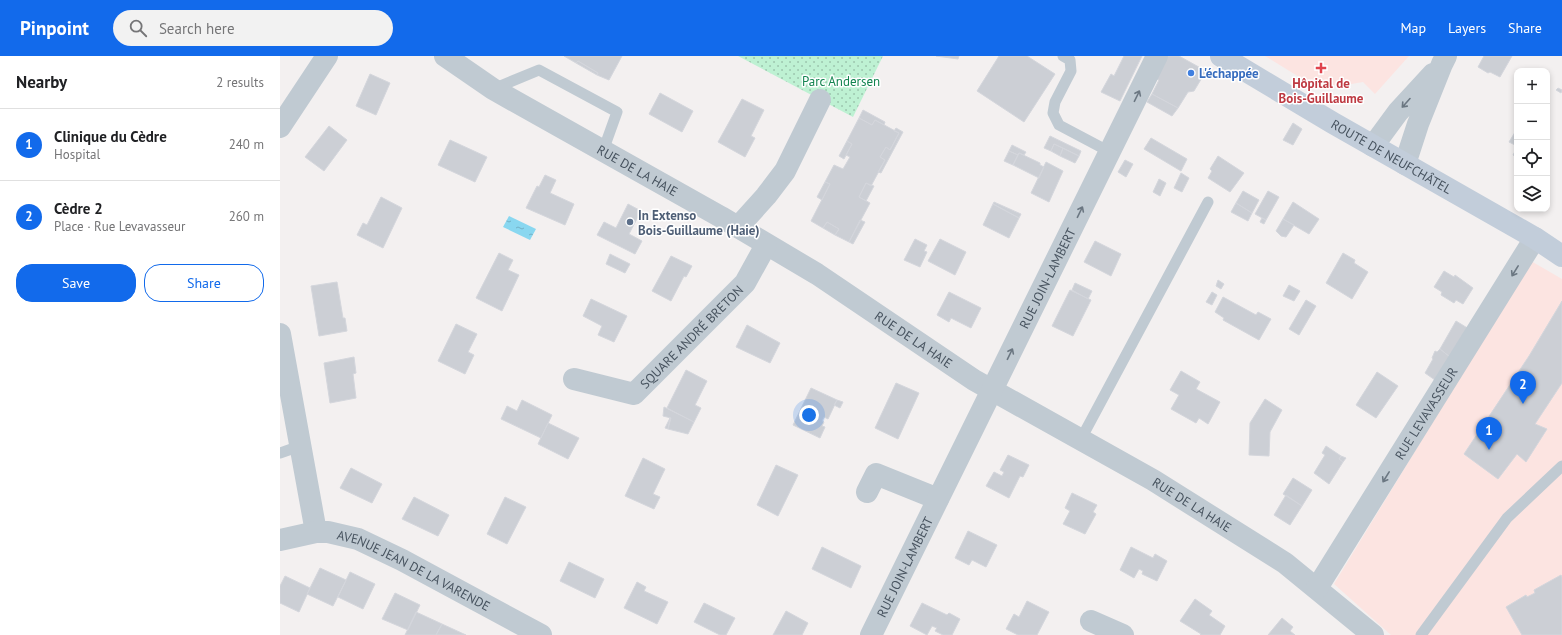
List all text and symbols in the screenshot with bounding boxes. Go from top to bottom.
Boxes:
search box [113,10,393,46]
text: Pinpoint [20,16,89,40]
icon: search [127,17,149,39]
text: Search here [159,19,235,38]
text: Map [1400,19,1426,37]
text: Layers [1448,19,1486,37]
text: Share [1508,19,1542,37]
marker: Hôpital de Bois-Guillaume [1315,62,1327,74]
place label: L'échappée [1199,65,1259,82]
marker: L'échappée [1186,68,1196,78]
map controls [1514,68,1550,212]
button: + [1514,68,1550,104]
text: Nearby [16,71,67,93]
park label: Parc Andersen [802,73,880,90]
text: 2 results [216,74,264,91]
place label: Hôpital de Bois-Guillaume [1279,75,1364,107]
one-way arrow [1134,90,1141,102]
one-way arrow [1401,98,1411,108]
button: − [1514,104,1550,140]
street label: ROUTE DE NEUFCHÂTEL [1328,115,1455,198]
text: Clinique du Cèdre [54,127,167,146]
text: 1 [25,136,33,153]
text: 240 m [229,136,264,153]
button: locate [1514,140,1550,176]
street label: RUE DE LA HAIE [594,141,681,200]
text: Hospital [54,146,100,163]
button: layers [1514,176,1550,212]
text: Cèdre 2 [54,199,103,218]
place label: In Extenso Bois-Guillaume (Haie) [638,207,760,239]
one-way arrow [1076,207,1084,219]
text: 2 [25,208,33,225]
text: 260 m [229,208,264,225]
marker: In Extenso Bois-Guillaume (Haie) [625,217,635,227]
text: Place · Rue Levavasseur [54,218,185,235]
street label: RUE JOIN-LAMBERT [1015,225,1079,331]
button: Save [16,264,136,302]
button: Share [144,264,264,302]
one-way arrow [1510,265,1518,277]
street label: SQUARE ANDRÉ BRETON [636,281,747,392]
street label: RUE DE LA HAIE [872,307,956,372]
one-way arrow [1006,348,1014,360]
street label: RUE LEVAVASSEUR [1391,364,1461,462]
pin: 2 [1510,371,1536,404]
your location [799,405,819,425]
pin: 1 [1476,417,1502,450]
one-way arrow [1382,471,1390,483]
street label: RUE DE LA HAIE [1149,473,1235,536]
street label: RUE JOIN-LAMBERT [873,514,937,620]
street label: AVENUE JEAN DE LA VARENDE [335,526,493,615]

